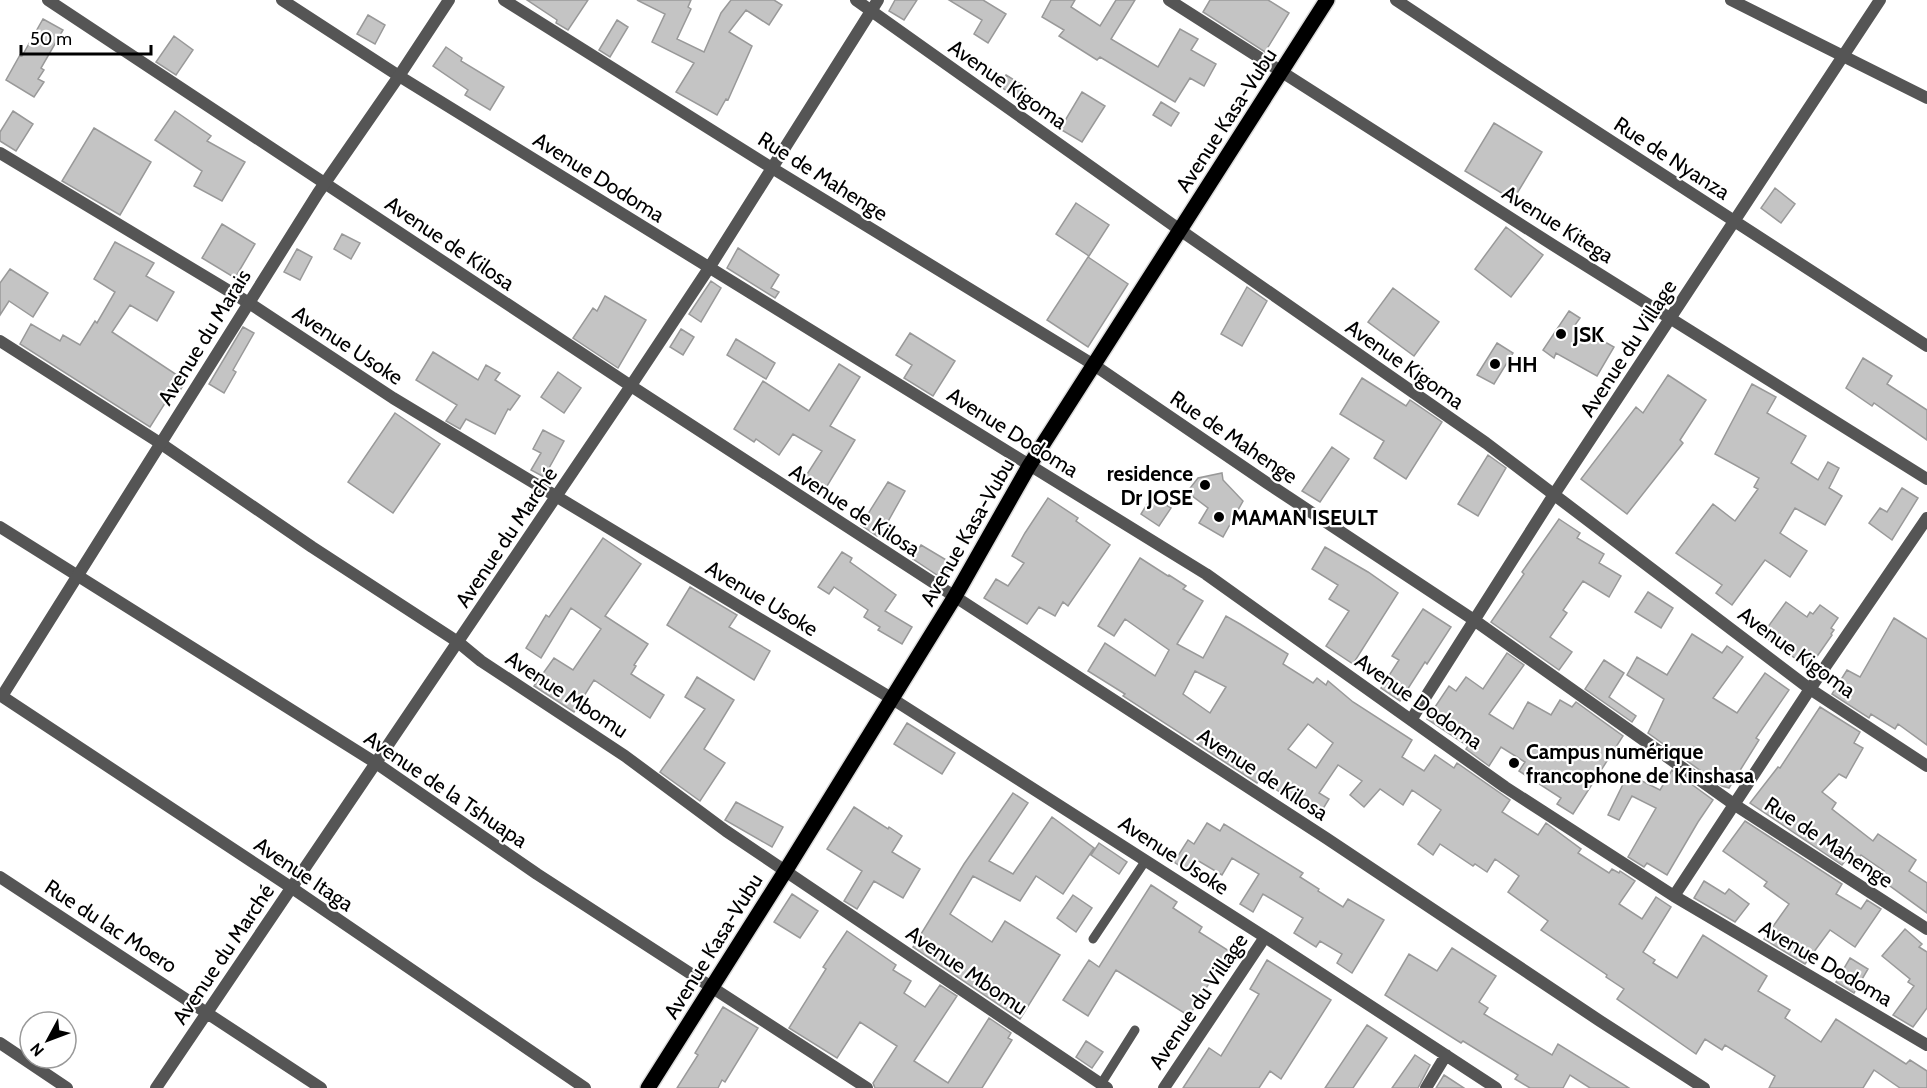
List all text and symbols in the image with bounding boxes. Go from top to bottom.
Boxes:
scale bar [21,18,152,56]
text: 50 m [30,28,72,50]
street label: Avenue Kigoma [944,34,1072,134]
street label: Avenue Kasa-Vubu [1170,43,1282,197]
street label: Rue de Nyanza [1609,111,1735,205]
street label: Rue de Mahenge [754,126,893,226]
street label: Avenue Dodoma [529,127,669,227]
street label: Avenue Kitega [1498,180,1618,268]
street label: Avenue de Kilosa [381,191,519,295]
street label: Avenue du Marais [152,264,256,410]
street label: Avenue du Village [1574,275,1682,421]
street label: Avenue Usoke [288,300,408,390]
street label: Avenue Kigoma [1341,314,1469,414]
place label: JSK [1572,322,1605,347]
marker: JSK [1554,327,1568,341]
place label: HH [1507,352,1538,377]
marker: HH [1488,357,1502,371]
street label: Avenue Dodoma [943,382,1083,482]
street label: Rue de Mahenge [1166,385,1303,489]
street label: Avenue Kasa-Vubu [915,454,1019,610]
street label: Avenue de Kilosa [785,459,925,561]
place label: residence Dr JOSE [1107,461,1193,510]
street label: Avenue du Marché [450,462,562,612]
marker: residence Dr JOSE [1198,478,1212,492]
place label: MAMAN ISEULT [1231,505,1378,530]
marker: MAMAN ISEULT [1212,510,1226,524]
street label: Avenue Usoke [701,555,823,641]
street label: Avenue Kigoma [1734,601,1860,703]
street label: Avenue Mbomu [501,645,633,743]
street label: Avenue Dodoma [1351,648,1487,754]
street label: Avenue de Kilosa [1193,723,1333,825]
street label: Avenue de la Tshuapa [360,725,532,853]
place label: Campus numérique francophone de Kinshasa [1526,739,1755,788]
marker: Campus numérique francophone de Kinshasa [1507,756,1521,770]
street label: Rue de Mahenge [1760,791,1898,893]
street label: Avenue Usoke [1114,810,1234,900]
street label: Avenue Itaga [250,832,358,916]
street label: Avenue Kasa-Vubu [658,869,768,1023]
street label: Rue du lac Moero [40,874,182,978]
street label: Avenue du Marché [167,879,279,1029]
street label: Avenue Dodoma [1755,915,1897,1011]
street label: Avenue Mbomu [902,920,1032,1020]
street label: Avenue du Village [1143,928,1253,1074]
north arrow [18,1010,78,1070]
text: N [26,1039,48,1060]

